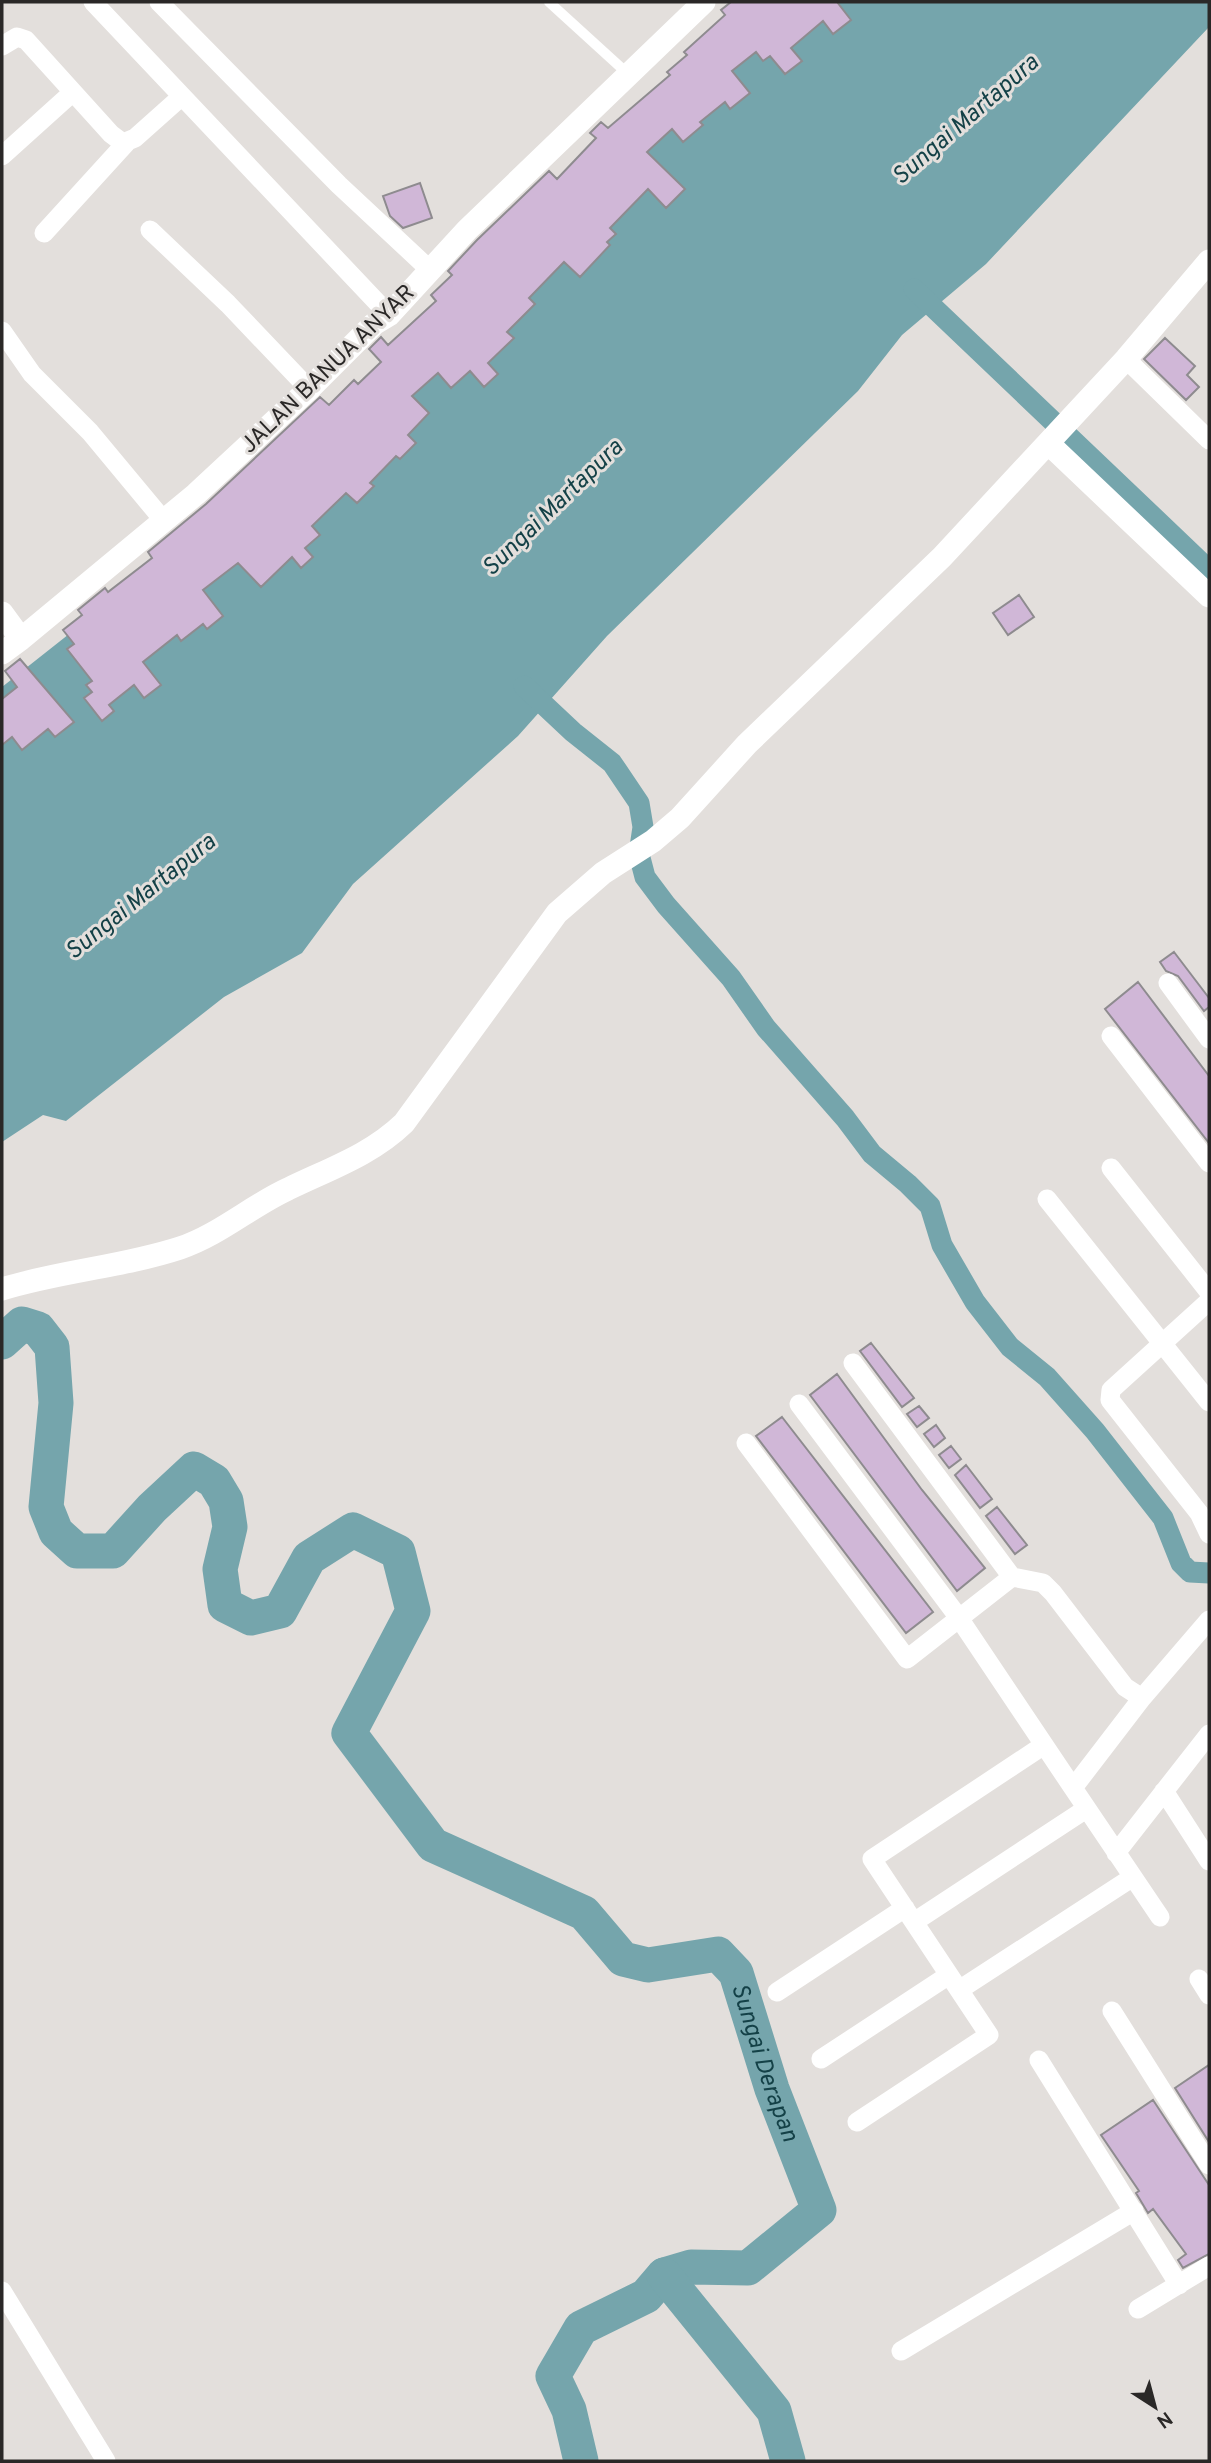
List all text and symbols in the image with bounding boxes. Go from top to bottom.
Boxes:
water label: Sungai Martapura [887,48,1046,192]
street label: JALAN BANUA ANYAR [236,279,422,460]
water label: Sungai Martapura [477,433,631,583]
water label: Sungai Martapura [60,827,223,967]
water label: Sungai Derapan [723,1980,804,2146]
north arrow [1120,2372,1190,2442]
text: N [1151,2405,1176,2433]

